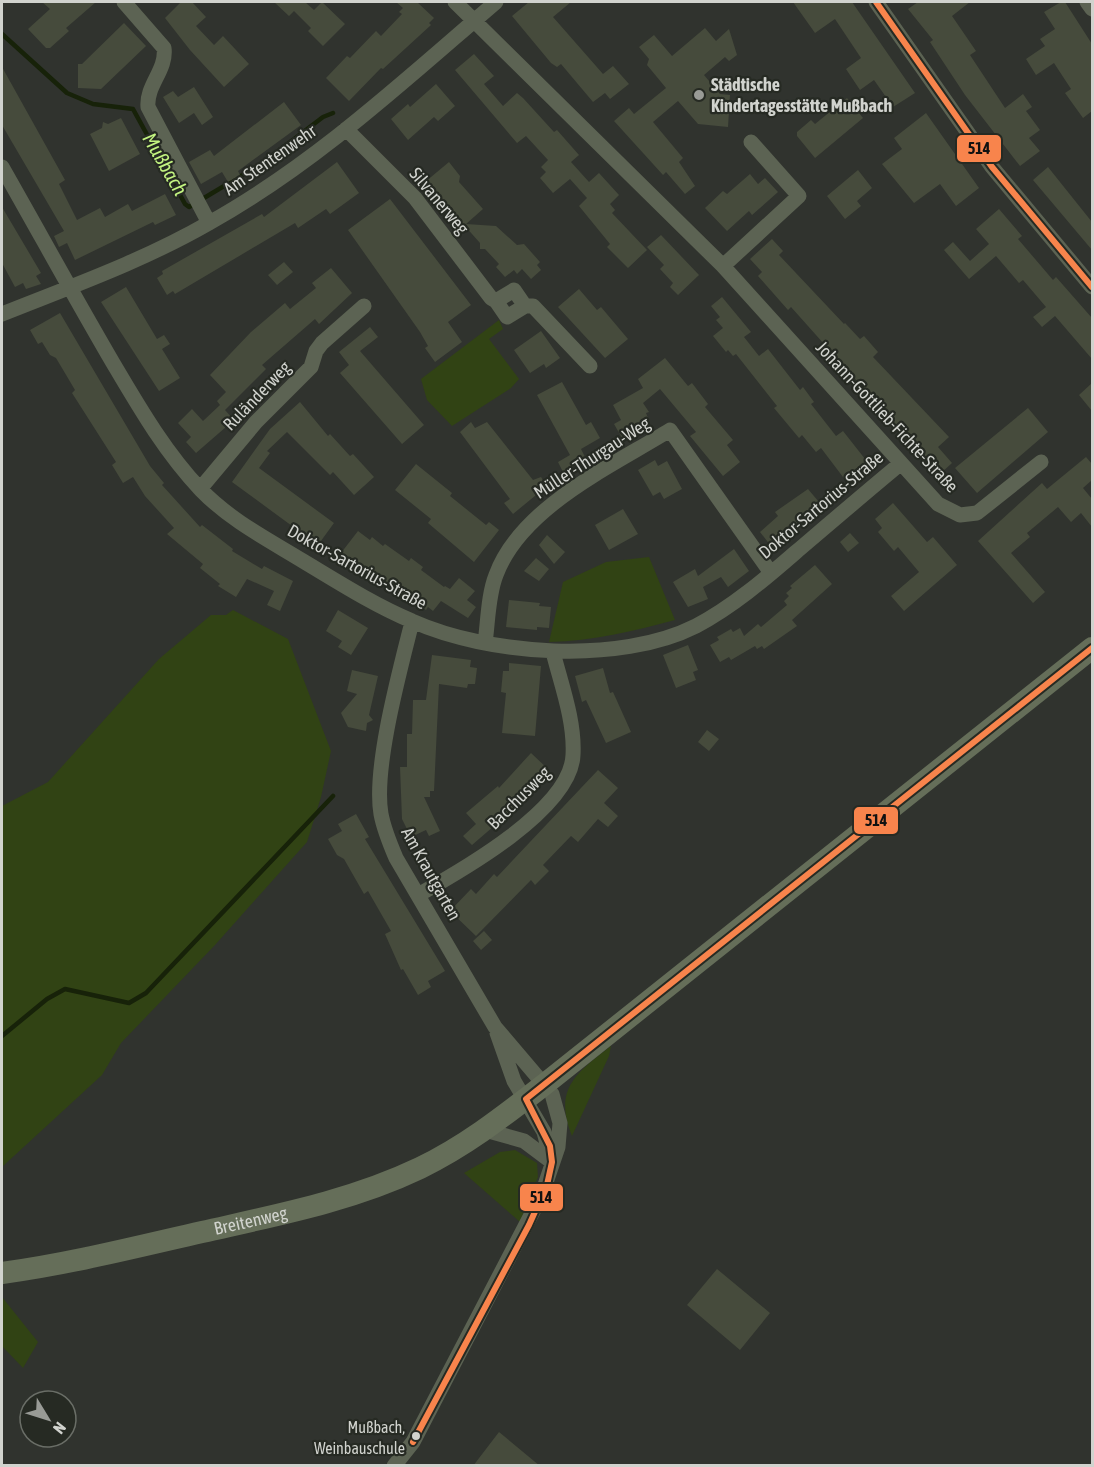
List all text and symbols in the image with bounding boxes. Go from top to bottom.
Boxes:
place label: Städtische Kindertagesstätte Mußbach [711,74,892,116]
marker: Städtische Kindertagesstätte Mußbach [692,88,706,102]
street label: Am Stentenwehr [219,120,321,199]
water label: Mußbach [138,128,193,199]
line badge: 514 [956,134,1002,163]
text: 514 [968,139,991,157]
street label: Silvanerweg [405,163,473,238]
street label: Johann-Gottlieb-Fichte-Straße [812,337,963,497]
street label: Ruländerweg [219,357,295,435]
street label: Müller-Thurgau-Weg [530,412,654,503]
street label: Doktor-Sartorius-Straße [754,446,887,563]
street label: Doktor-Sartorius-Straße [284,520,431,614]
street label: Bacchusweg [483,762,555,834]
line badge: 514 [853,806,899,835]
text: 514 [865,811,888,829]
street label: Am Krautgarten [397,824,466,924]
line badge: 514 [519,1183,564,1212]
text: 514 [530,1188,553,1206]
street label: Breitenweg [212,1202,290,1239]
north arrow [18,1389,78,1449]
place label: Mußbach, Weinbauschule [314,1418,405,1457]
text: N [50,1419,70,1438]
marker: Mußbach, Weinbauschule [410,1430,422,1442]

